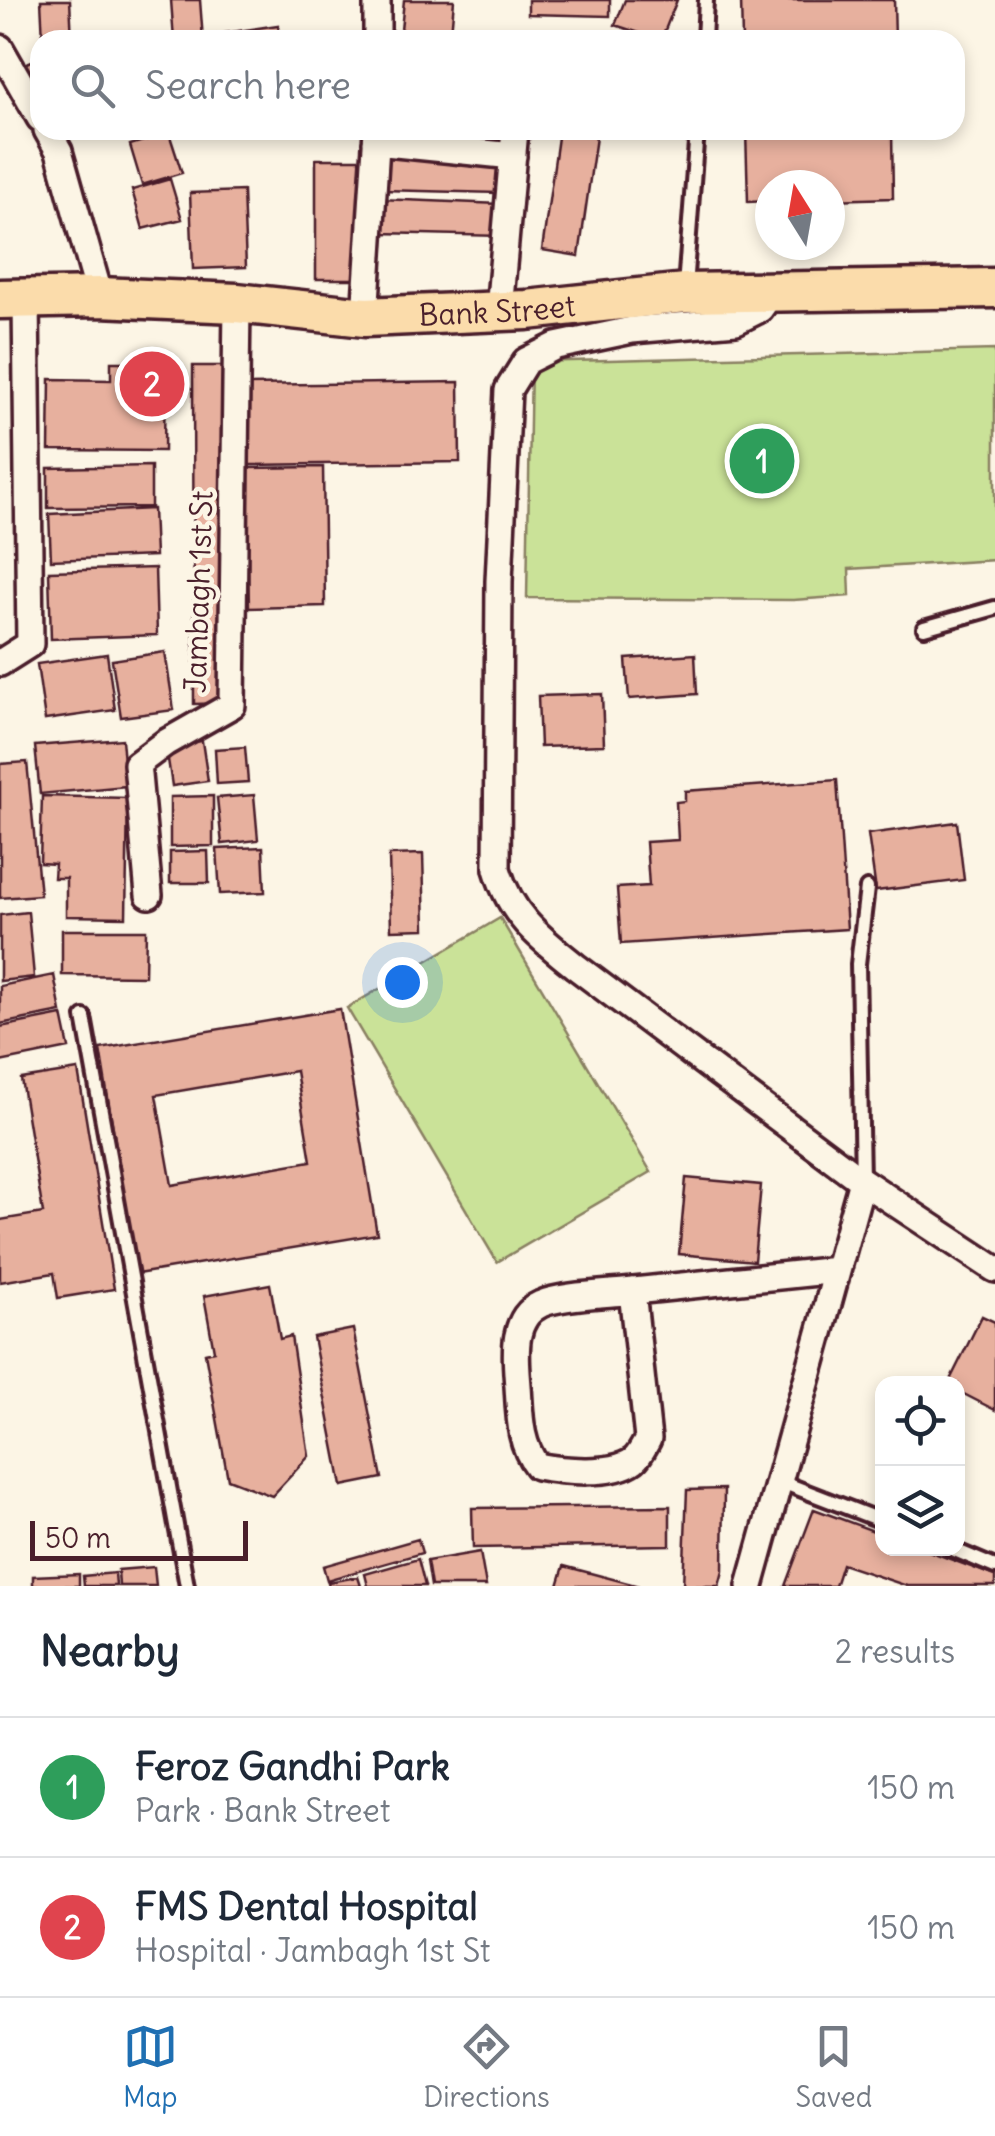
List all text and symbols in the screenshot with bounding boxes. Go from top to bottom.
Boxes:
search box [30,30,965,140]
icon: search [65,58,120,113]
text: Search here [145,62,351,109]
north arrow [755,170,845,260]
street label: Bank Street [418,286,577,334]
pin: 2 [120,346,184,422]
pin: 1 [730,424,794,498]
street label: Jambagh 1st St [175,490,221,694]
your location [377,957,428,1008]
map controls [875,1376,965,1556]
button: locate [875,1376,965,1466]
button: layers [875,1466,965,1556]
scale bar [30,1516,248,1560]
text: 50 m [45,1520,111,1556]
text: Nearby [40,1625,179,1677]
text: 2 results [835,1631,955,1672]
text: Feroz Gandhi Park [135,1743,450,1790]
text: 1 [66,1767,79,1808]
text: 150 m [867,1767,955,1808]
text: Park · Bank Street [135,1790,391,1831]
text: FMS Dental Hospital [135,1883,478,1930]
text: 2 [64,1907,81,1948]
text: 150 m [867,1907,955,1948]
text: Hospital · Jambagh 1st St [135,1930,490,1971]
tab: Map [123,2019,178,2115]
tab: Directions [423,2019,550,2115]
tab: Saved [795,2019,872,2115]

